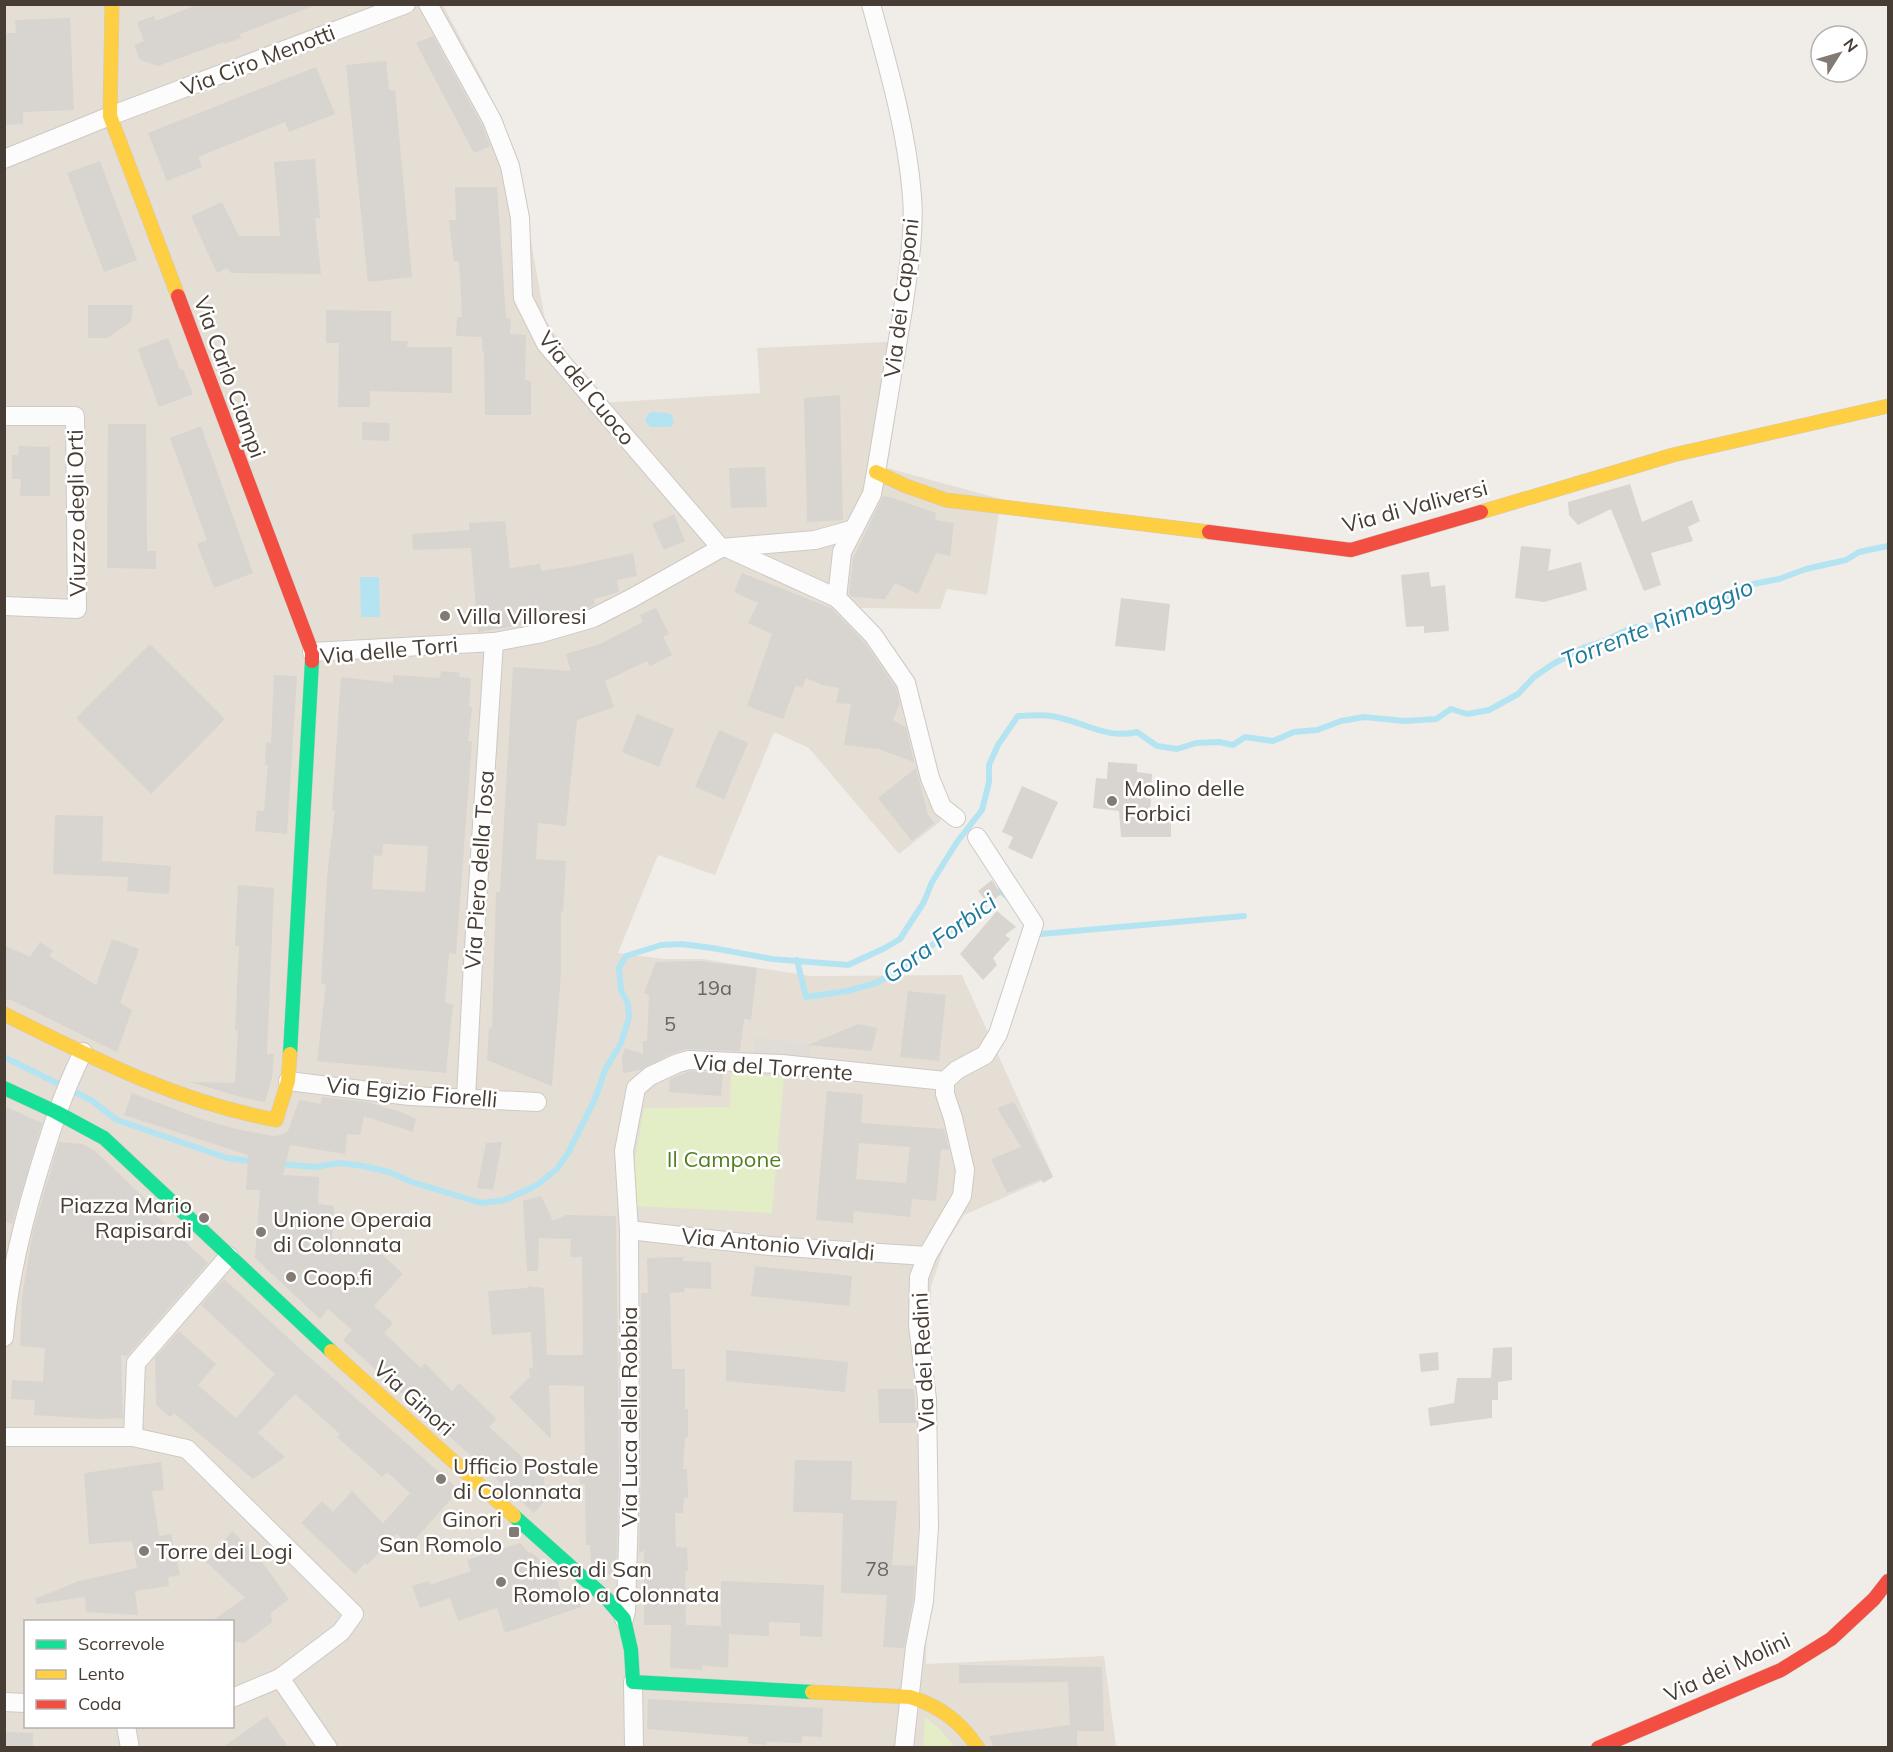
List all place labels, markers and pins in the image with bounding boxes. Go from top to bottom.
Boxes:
place label: Villa Villoresi [457,602,587,630]
marker: Villa Villoresi [438,609,452,623]
place label: Molino delle Forbici [1124,774,1245,827]
marker: Molino delle Forbici [1105,794,1119,808]
place label: Piazza Mario Rapisardi [60,1191,192,1244]
place label: Unione Operaia di Colonnata [273,1205,432,1258]
marker: Piazza Mario Rapisardi [197,1211,211,1225]
marker: Unione Operaia di Colonnata [254,1225,268,1239]
place label: Coop.fi [303,1263,372,1291]
marker: Coop.fi [284,1270,298,1284]
place label: Ufficio Postale di Colonnata [453,1452,599,1505]
marker: Ufficio Postale di Colonnata [434,1472,448,1486]
place label: Ginori San Romolo [379,1505,502,1558]
marker: Ginori San Romolo [507,1525,521,1539]
place label: Torre dei Logi [156,1537,293,1565]
marker: Torre dei Logi [137,1544,151,1558]
place label: Chiesa di San Romolo a Colonnata [513,1555,719,1608]
marker: Chiesa di San Romolo a Colonnata [494,1575,508,1589]

